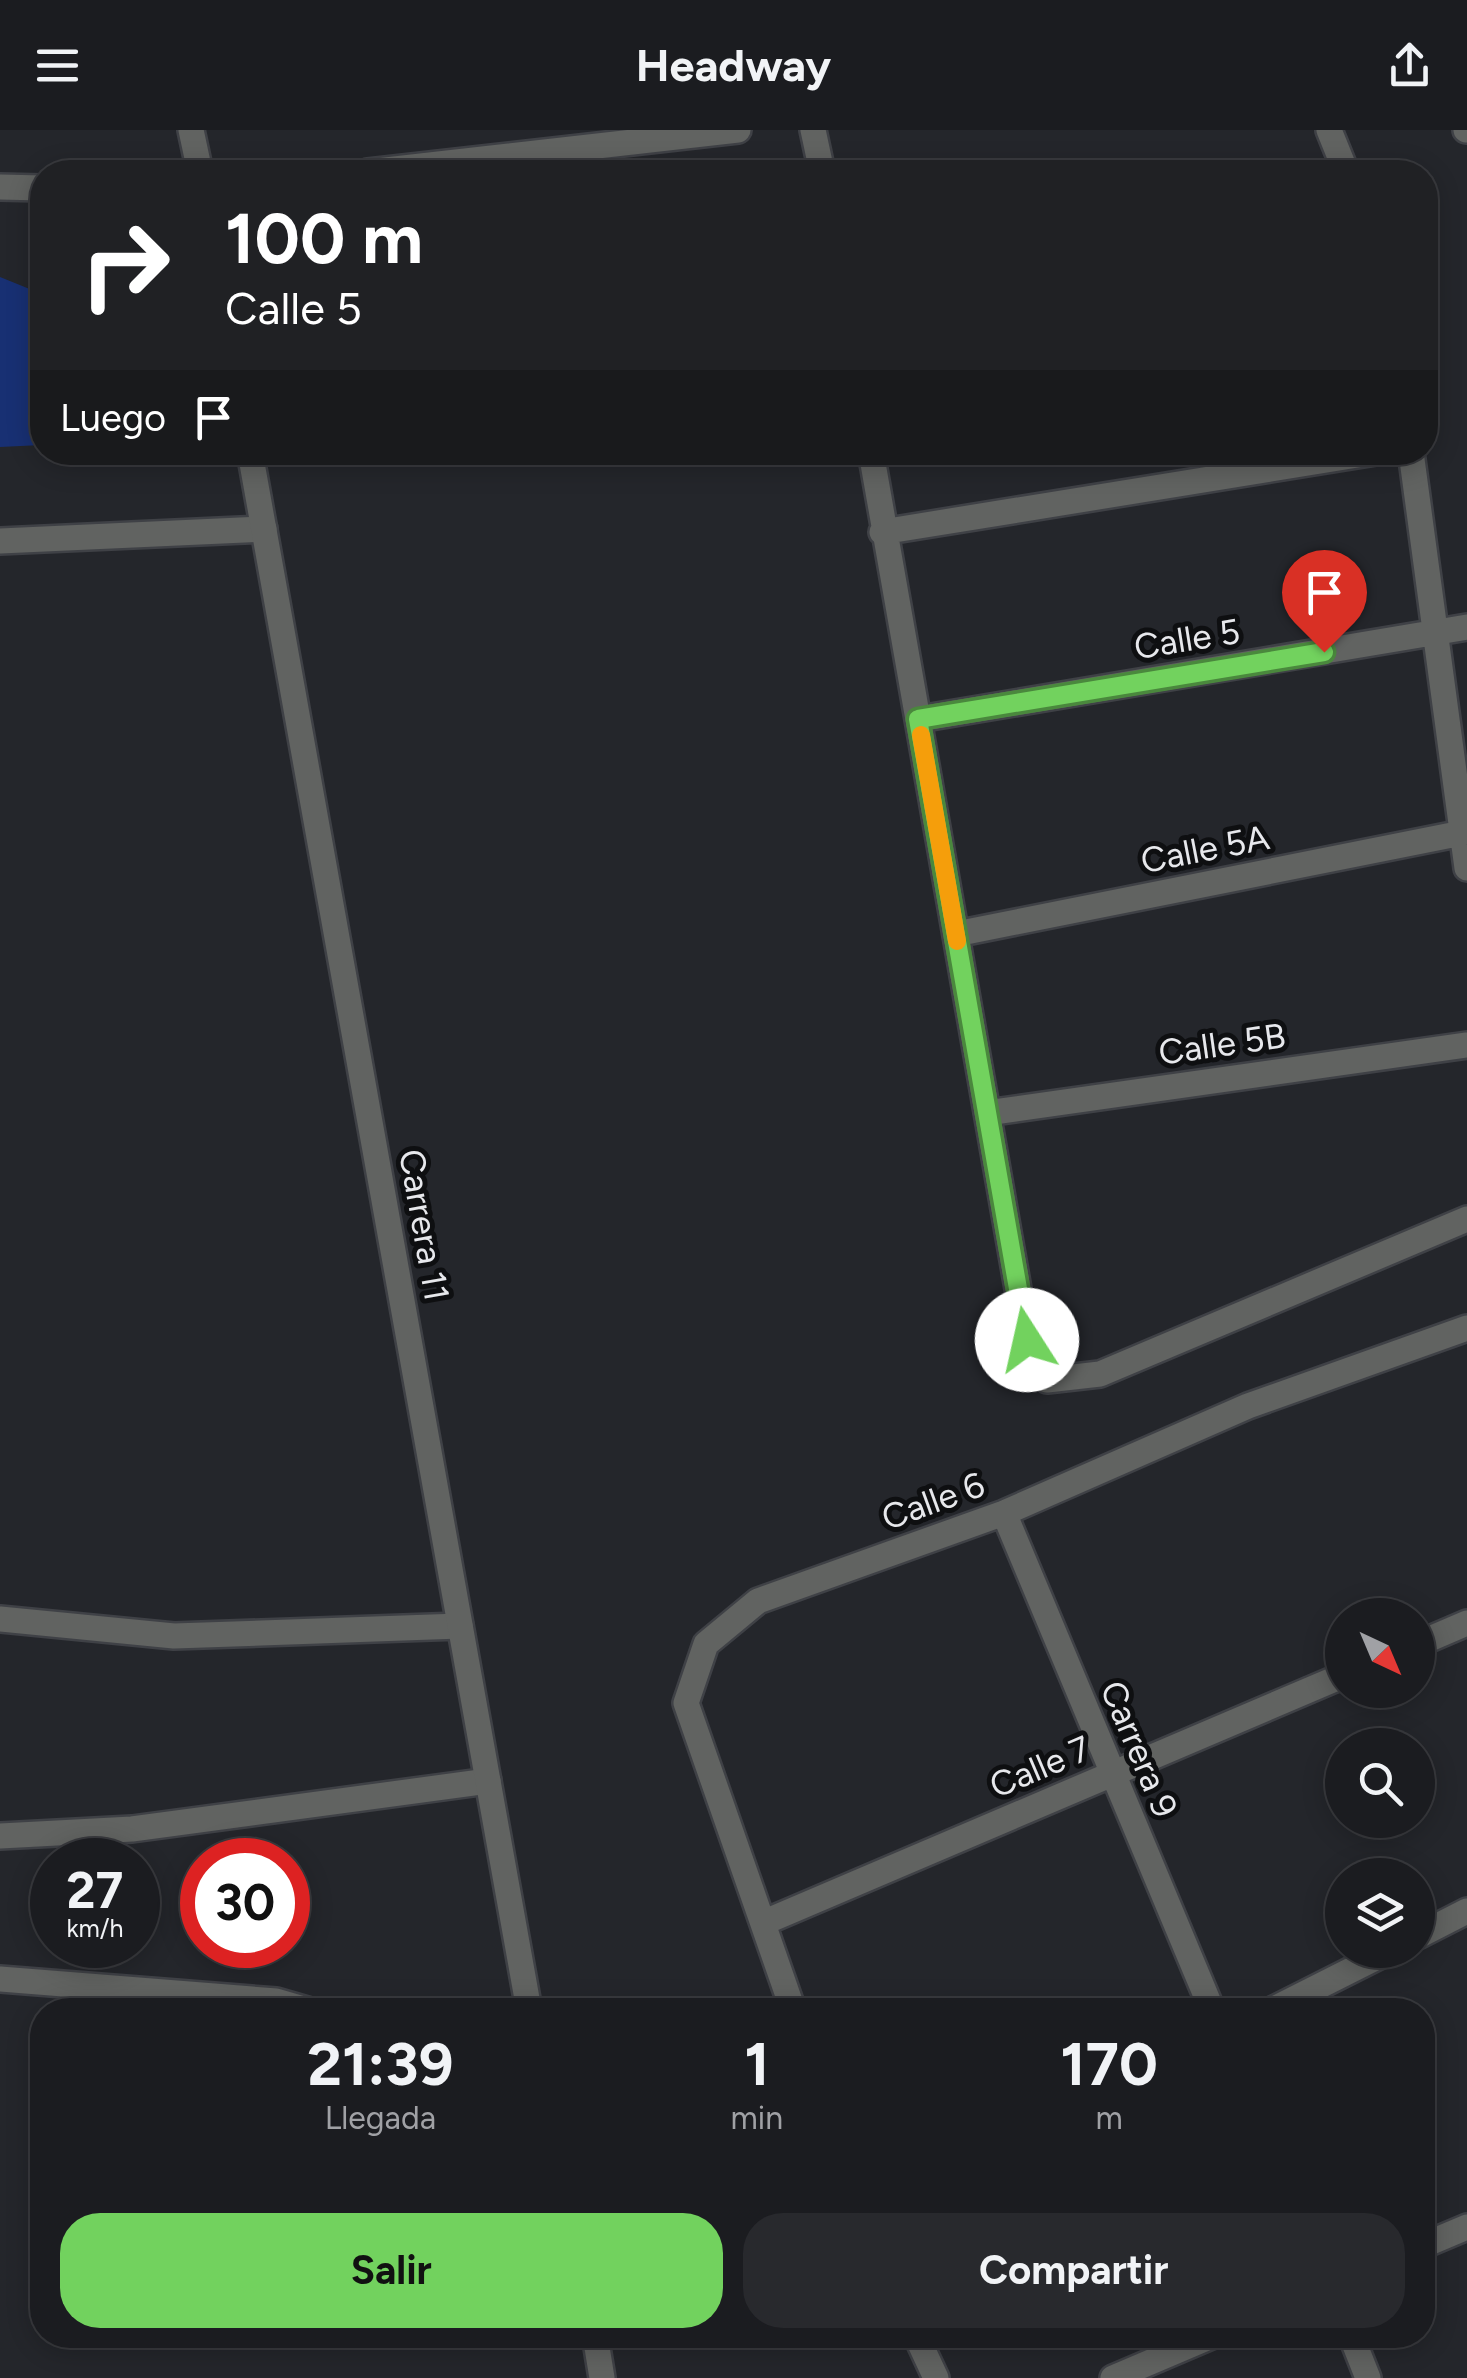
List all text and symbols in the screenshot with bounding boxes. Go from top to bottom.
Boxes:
icon: menu [30,38,85,93]
text: Headway [636,38,831,92]
icon: share [1382,38,1437,93]
text: 100 m [225,196,423,281]
icon: right [60,200,190,330]
text: Calle 5 [225,281,362,335]
icon: arrive [186,390,241,445]
text: Luego [60,395,166,441]
pin [1282,550,1367,653]
icon: arrive [1297,565,1352,620]
street label: Calle 5 [1131,610,1243,668]
street label: Calle 5A [1137,816,1273,882]
street label: Calle 5B [1156,1014,1288,1074]
street label: Carrera 11 [390,1146,458,1304]
position arrow [975,1288,1079,1392]
street label: Calle 6 [876,1463,990,1539]
north arrow [1325,1598,1435,1708]
map controls [1325,1598,1435,1968]
street label: Carrera 9 [1092,1675,1186,1823]
street label: Calle 7 [983,1727,1097,1807]
button: search [1325,1728,1435,1838]
speed limit sign: 30 [180,1838,310,1968]
button: layers [1325,1858,1435,1968]
text: 27 [67,1860,123,1921]
text: km/h [66,1913,124,1943]
text: 21:39 [307,2028,453,2100]
text: 1 [744,2028,770,2100]
text: 170 [1060,2028,1158,2100]
text: Llegada [325,2099,436,2137]
text: min [731,2099,783,2137]
text: m [1095,2099,1123,2137]
button: Salir [60,2213,723,2328]
button: Compartir [743,2213,1405,2328]

